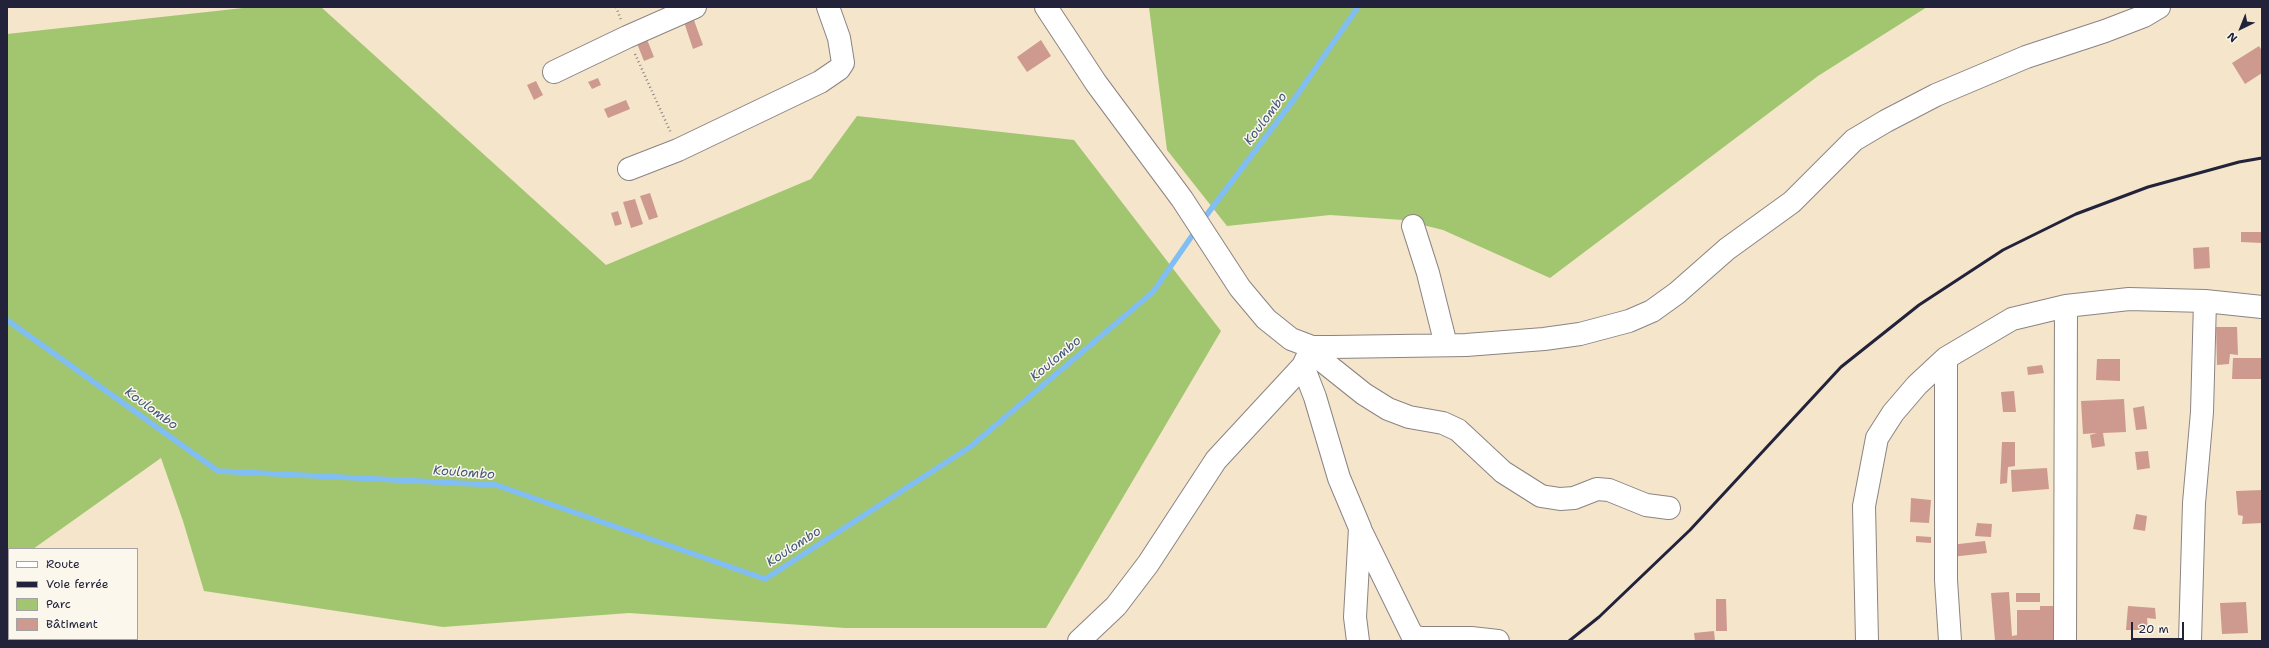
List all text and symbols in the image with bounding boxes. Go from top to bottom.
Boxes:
north arrow [2221,8,2261,48]
text: N [2224,29,2241,46]
water label: Koulombo [1241,90,1291,148]
water label: Koulombo [1027,333,1085,385]
water label: Koulombo [121,384,181,434]
water label: Koulombo [433,463,495,483]
water label: Koulombo [764,524,824,570]
legend [8,548,138,640]
text: Route [46,556,80,572]
text: Voie ferrée [46,576,109,592]
text: Parc [46,596,71,612]
scale bar [2133,614,2186,640]
text: Bâtiment [46,616,98,632]
text: 20 m [2138,621,2169,637]

